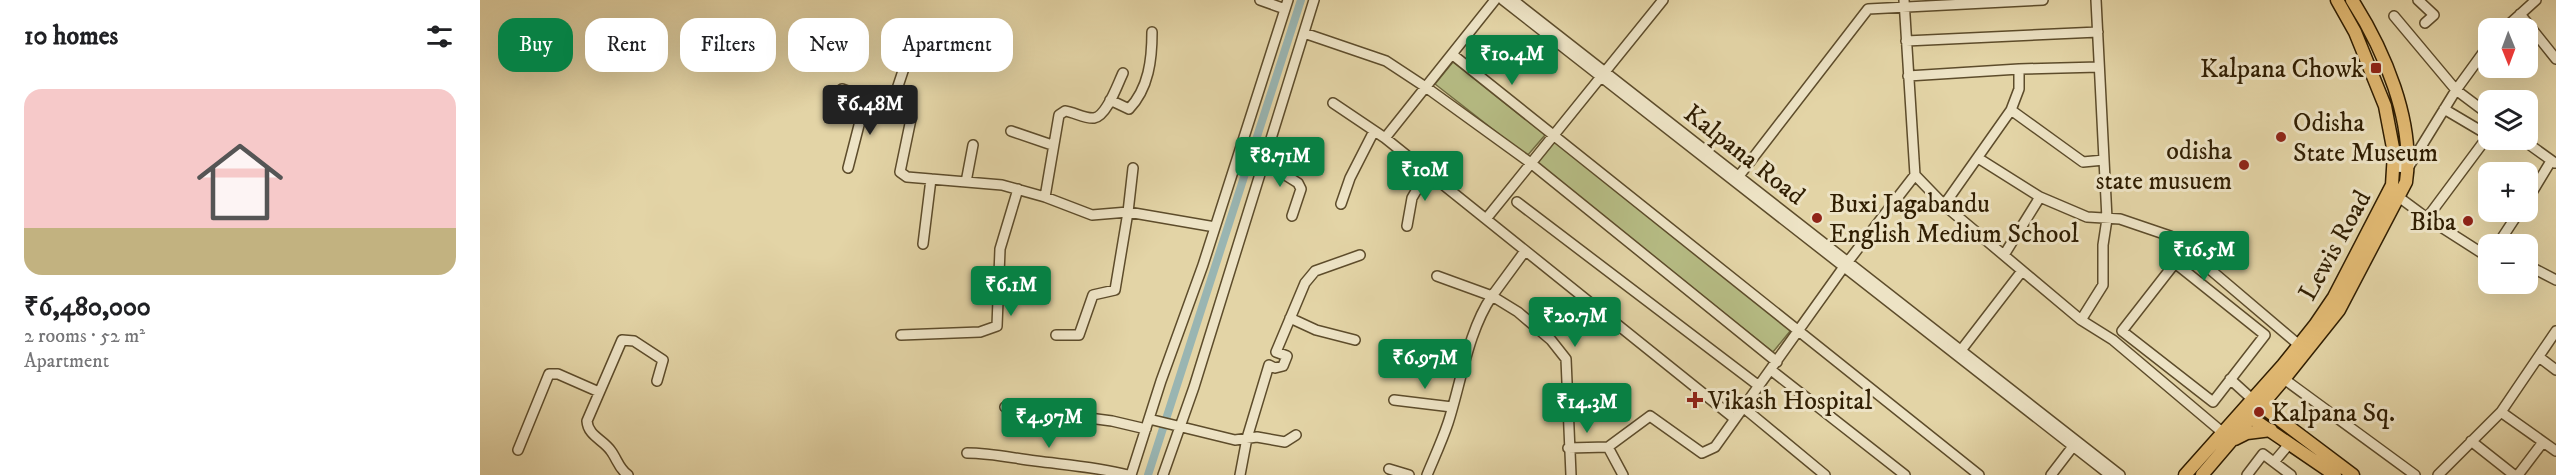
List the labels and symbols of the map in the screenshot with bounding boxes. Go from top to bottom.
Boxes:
north arrow [2478,18,2538,78]
pin: ₹10.4M [1463,35,1561,86]
place label: Kalpana Chowk [2200,53,2364,86]
marker: Kalpana Chowk [2369,61,2383,75]
pin: ₹6.48M [821,85,919,136]
street label: Kalpana Road [1677,97,1811,213]
place label: Odisha State Museum [2293,107,2438,170]
marker: Odisha State Museum [2274,130,2288,144]
place label: odisha state musuem [2096,135,2232,198]
pin: ₹8.71M [1231,137,1329,188]
pin: ₹10M [1389,151,1461,202]
marker: odisha state musuem [2237,158,2251,172]
street label: Lewis Road [2292,185,2379,307]
place label: Buxi Jagabandu English Medium School [1829,188,2079,251]
place label: Biba [2410,206,2456,239]
marker: Buxi Jagabandu English Medium School [1810,211,1824,225]
marker: Biba [2461,214,2475,228]
pin: ₹16.5M [2155,231,2253,282]
pin: ₹6.1M [969,266,1053,317]
pin: ₹20.7M [1526,297,1624,348]
pin: ₹6.97M [1376,339,1474,390]
pin: ₹14.3M [1538,383,1636,434]
place label: Vikash Hospital [1707,385,1873,418]
marker: Vikash Hospital [1686,391,1704,409]
place label: Kalpana Sq. [2271,397,2395,430]
pin: ₹4.97M [1000,398,1098,449]
marker: Kalpana Sq. [2252,405,2266,419]

